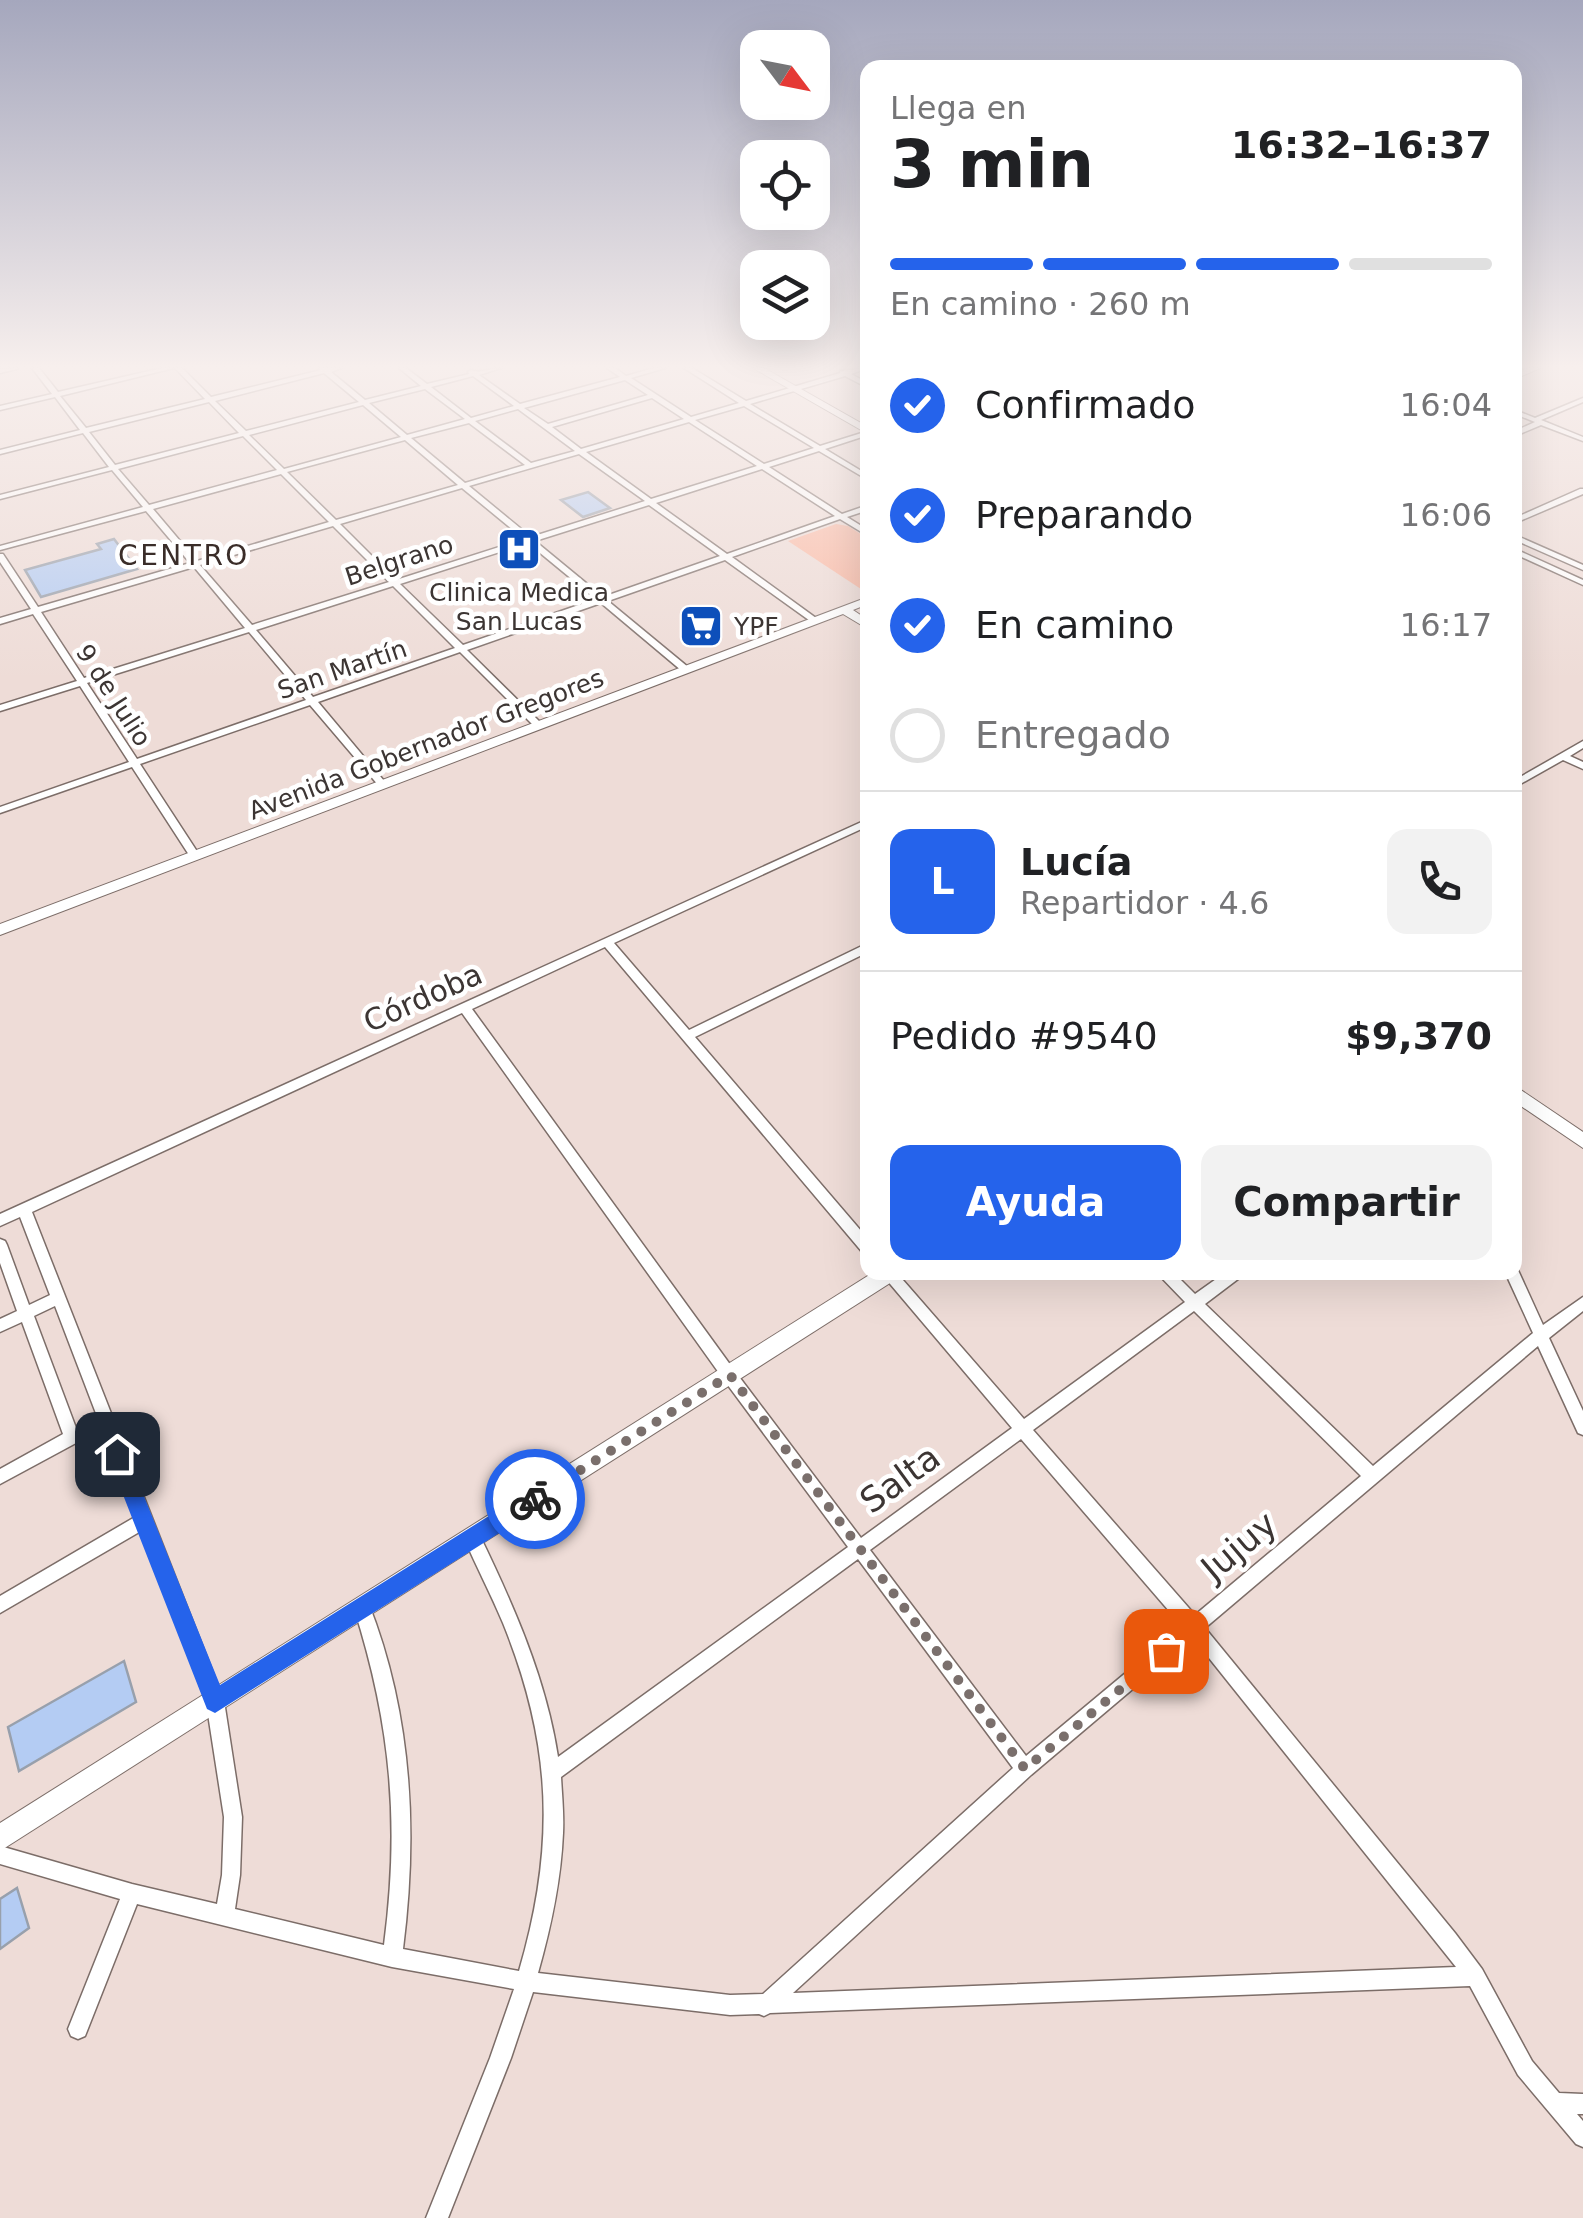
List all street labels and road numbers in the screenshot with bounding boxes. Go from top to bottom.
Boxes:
street label: Belgrano [341,529,457,592]
street label: San Martín [274,634,411,705]
street label: 9 de Julio [70,639,157,752]
street label: Avenida Gobernador Gregores [245,663,608,826]
street label: Córdoba [358,956,487,1039]
street label: Salta [852,1437,948,1521]
street label: Jujuy [1192,1503,1284,1590]

